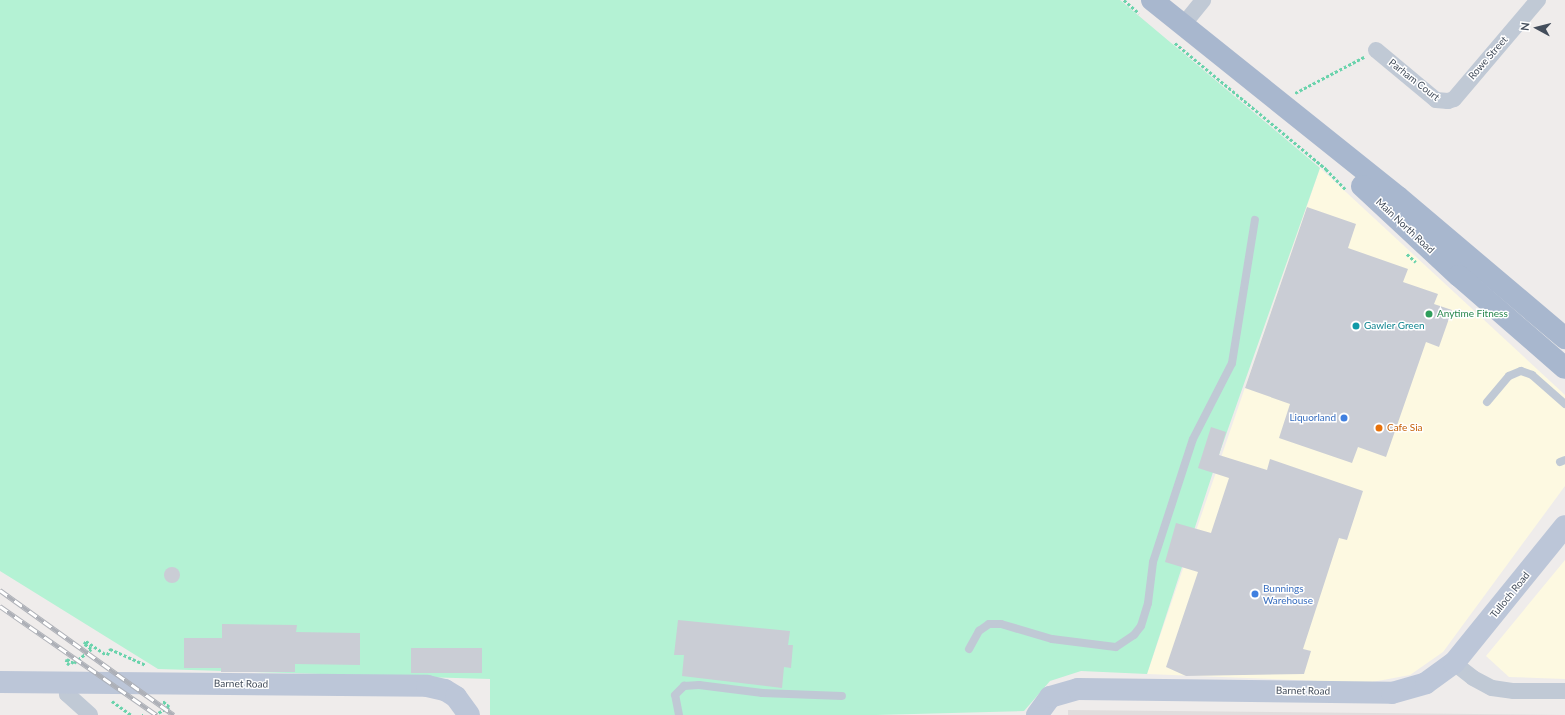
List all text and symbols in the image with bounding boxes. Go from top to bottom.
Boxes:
north arrow [1517,8,1557,48]
text: N [1518,21,1532,31]
street label: Rowe Street [1466,34,1510,82]
street label: Parham Court [1386,57,1442,103]
street label: Main North Road [1373,196,1437,256]
place label: Anytime Fitness [1437,308,1508,320]
marker: Anytime Fitness [1424,309,1434,319]
place label: Gawler Green [1364,320,1425,332]
marker: Gawler Green [1351,321,1361,331]
place label: Liquorland [1289,412,1336,424]
marker: Liquorland [1339,413,1349,423]
place label: Cafe Sia [1387,422,1423,434]
marker: Cafe Sia [1374,423,1384,433]
street label: Tulloch Road [1488,569,1532,621]
place label: Bunnings Warehouse [1263,582,1313,606]
marker: Bunnings Warehouse [1250,589,1260,599]
street label: Barnet Road [214,678,268,690]
street label: Barnet Road [1276,685,1330,697]

